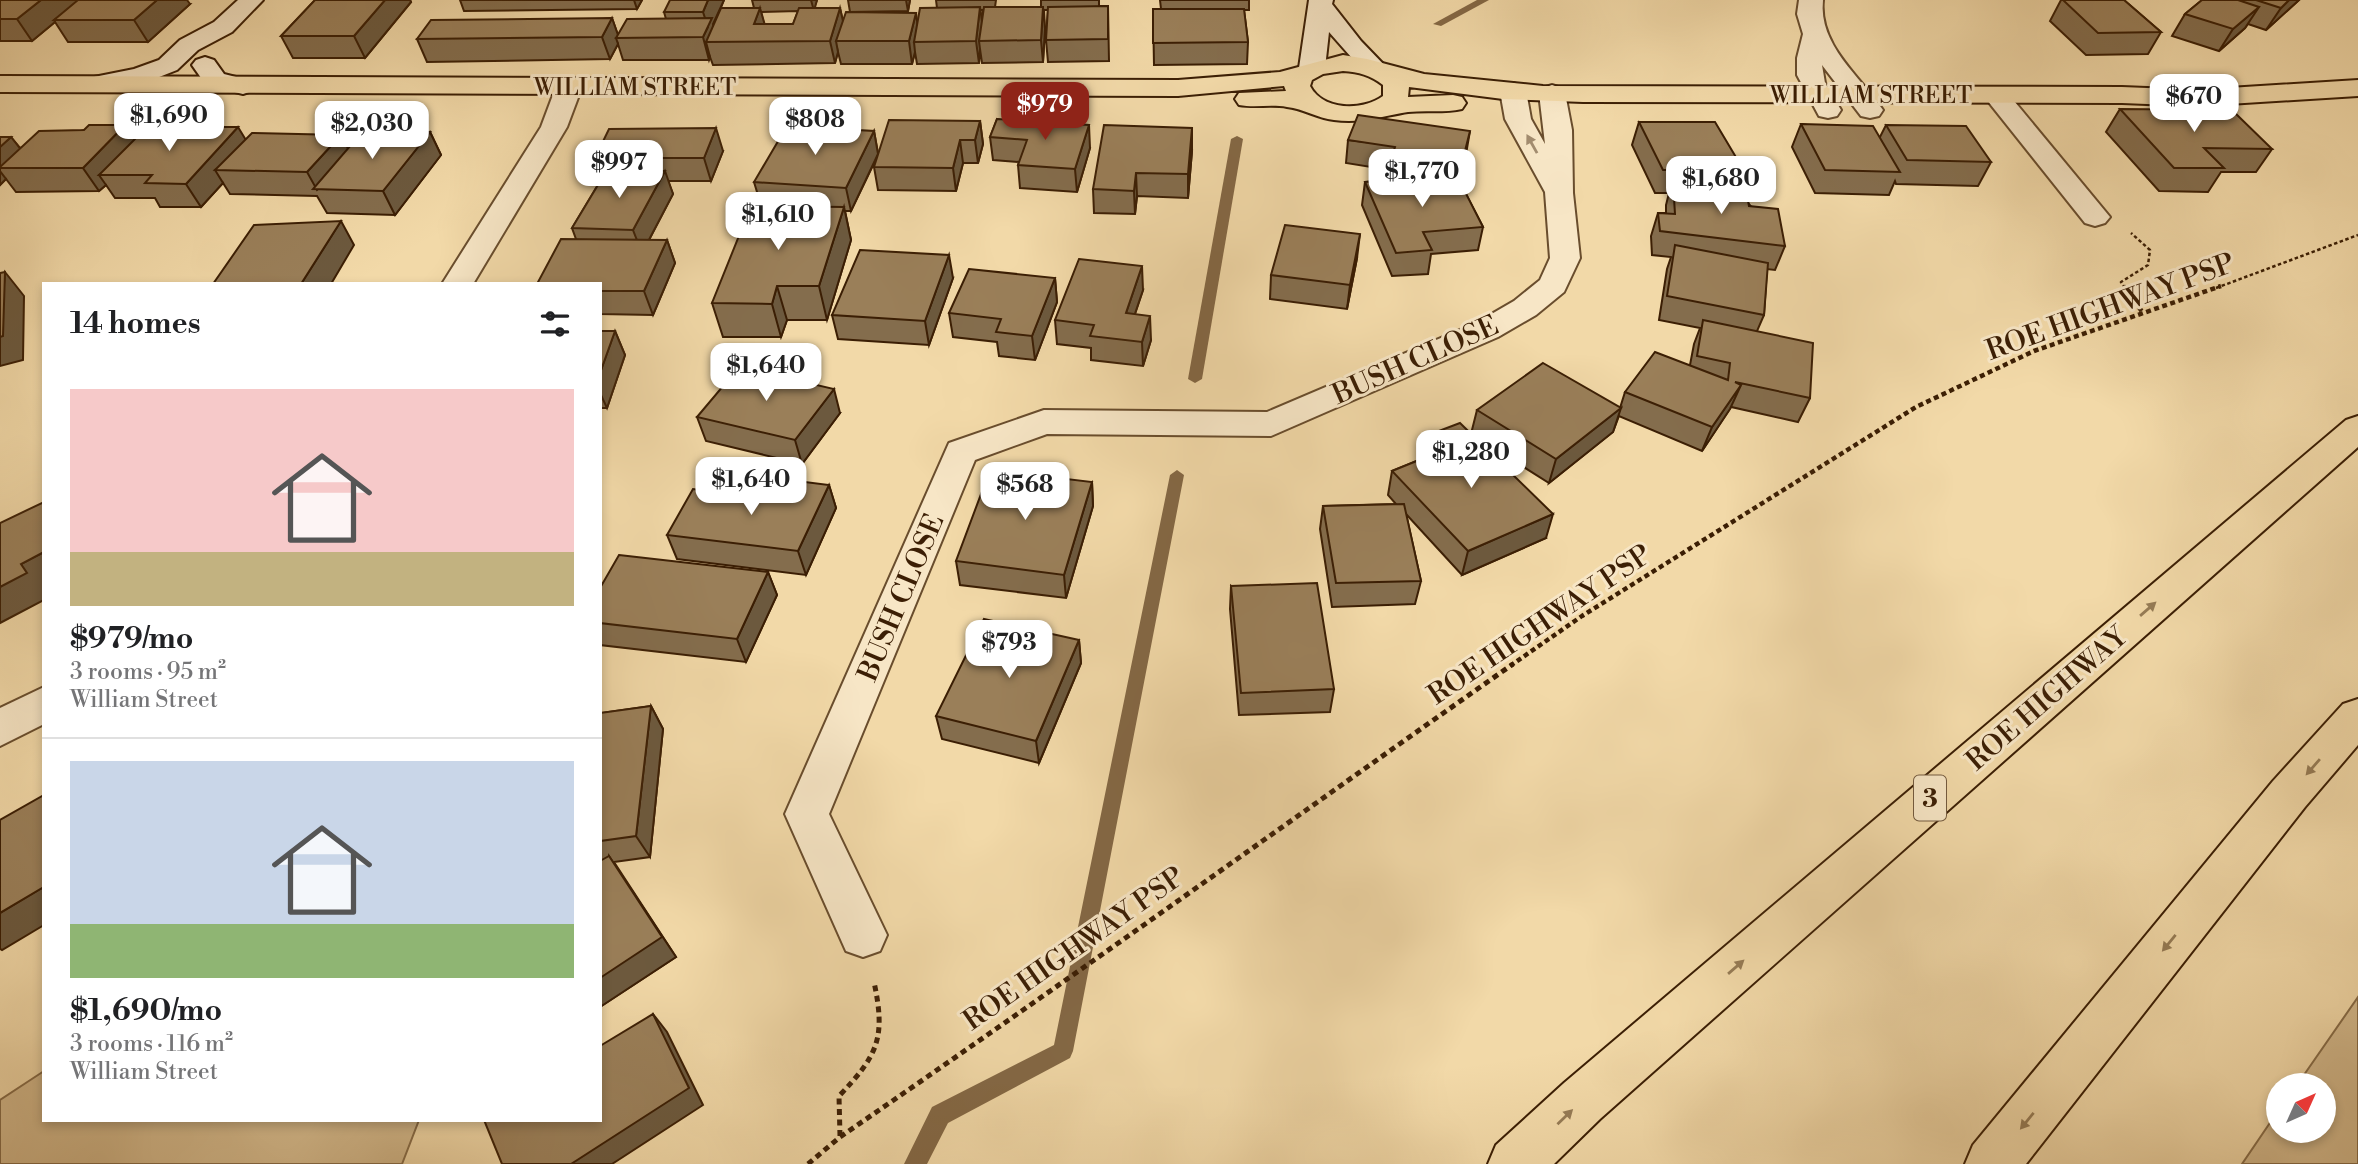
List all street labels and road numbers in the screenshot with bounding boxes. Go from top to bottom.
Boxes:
street label: WILLIAM STREET [533,74,736,102]
street label: WILLIAM STREET [1769,82,1972,110]
street label: ROE HIGHWAY PSP [1981,246,2240,369]
street label: BUSH CLOSE [1326,308,1504,413]
street label: BUSH CLOSE [850,509,952,687]
street label: ROE HIGHWAY PSP [1421,537,1658,713]
street label: ROE HIGHWAY [1959,619,2136,779]
road number: 3 [1914,776,1946,820]
street label: ROE HIGHWAY PSP [956,860,1191,1039]

